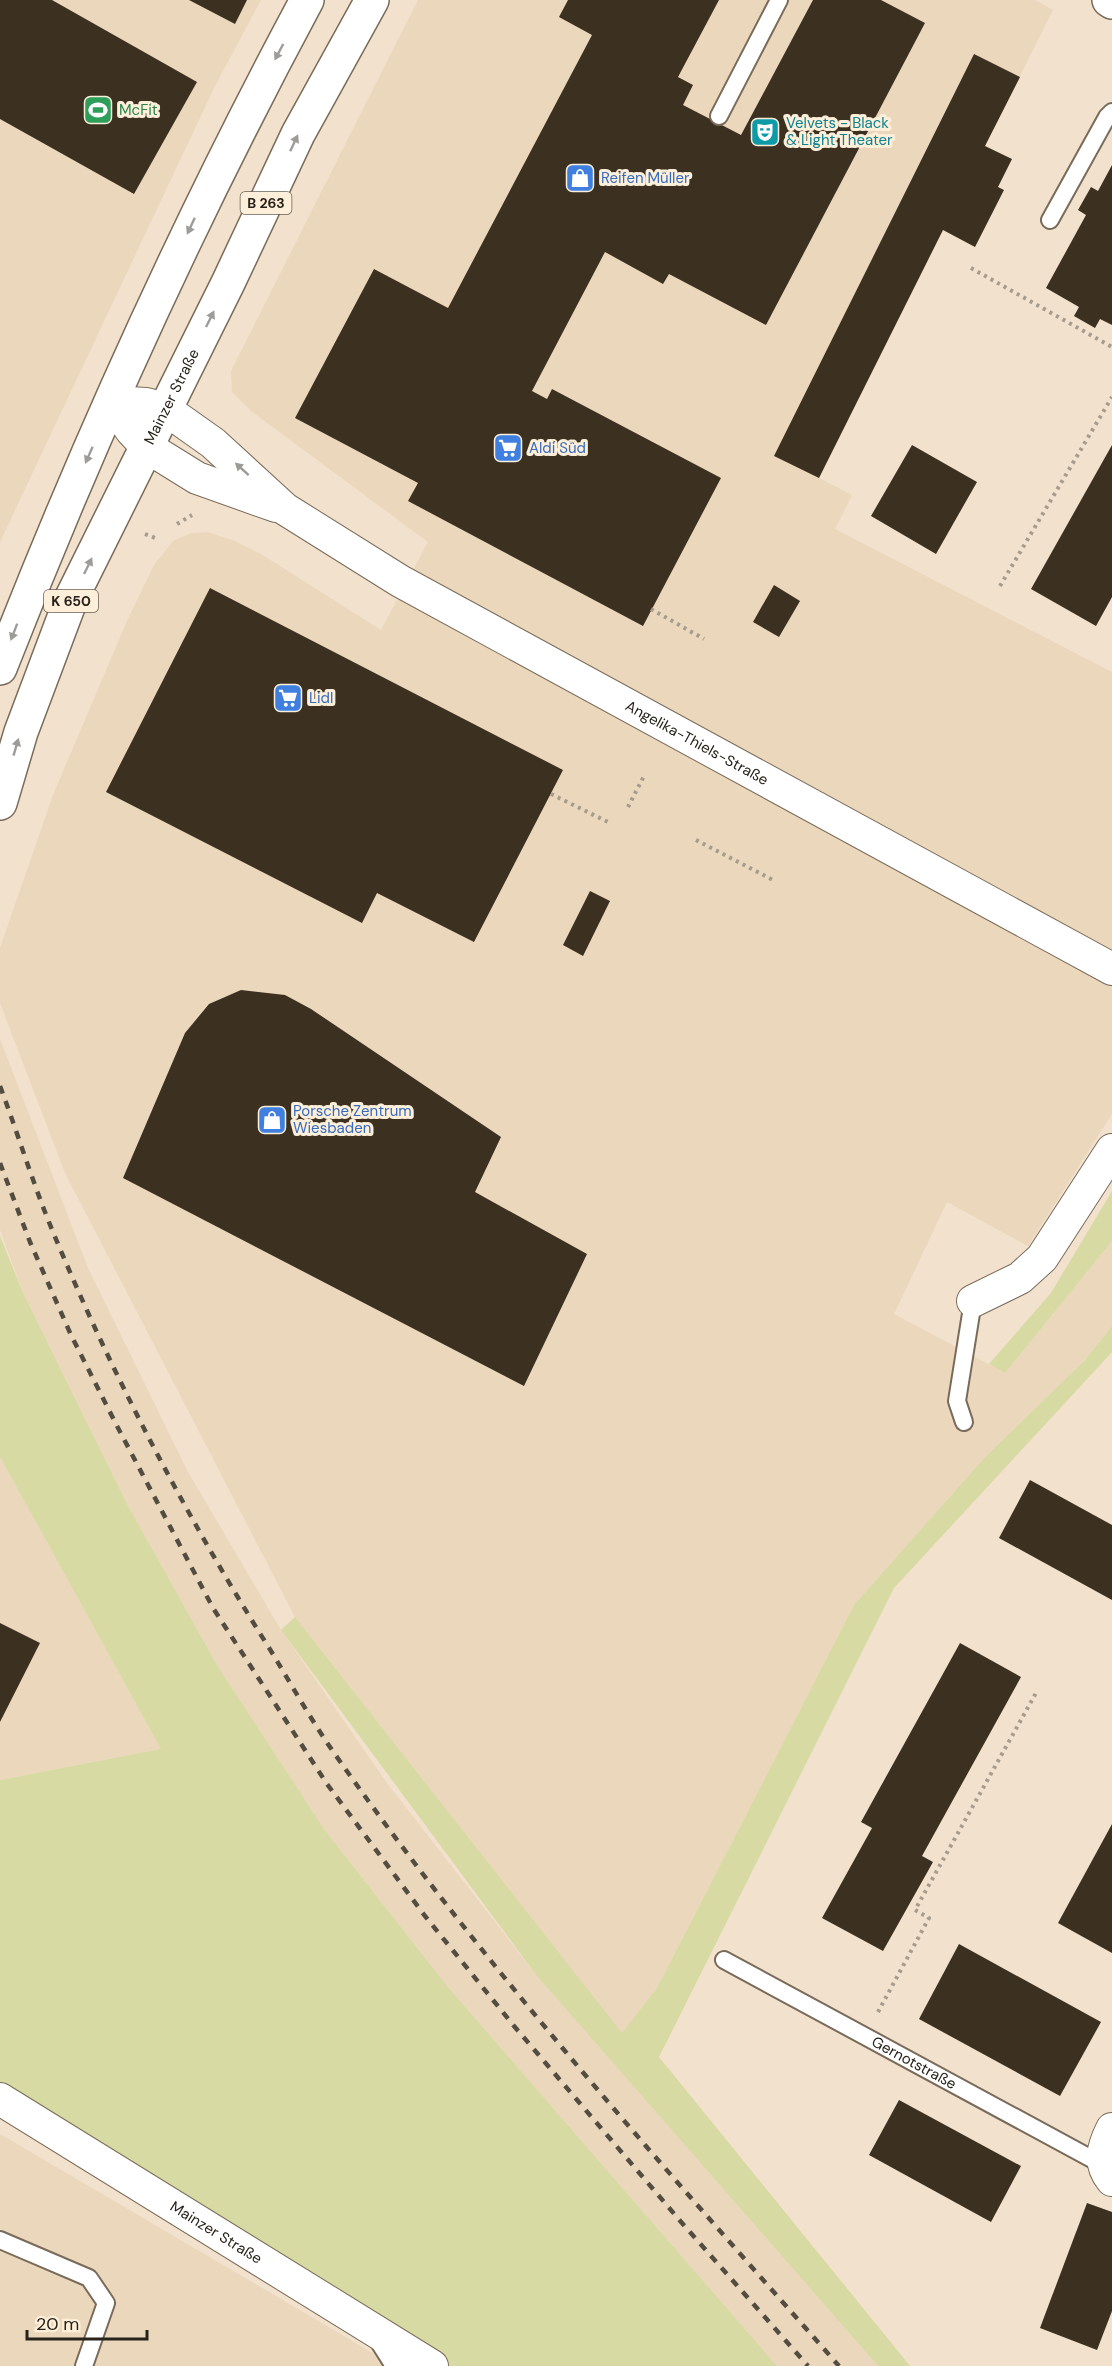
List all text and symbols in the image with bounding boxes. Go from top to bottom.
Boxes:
one-way arrow [274,43,284,60]
sports icon: McFit [82,94,114,126]
place label: McFit [119,100,158,120]
place label: Velvets - Black & Light Theater [786,113,893,150]
theatre icon: Velvets - Black & Light Theater [749,116,781,148]
one-way arrow [289,134,298,151]
shop icon: Reifen Müller [564,162,596,194]
place label: Reifen Müller [601,168,690,188]
road number: B 263 [240,192,292,214]
one-way arrow [187,217,196,234]
one-way arrow [205,310,215,327]
street label: Mainzer Straße [139,345,204,448]
supermarket icon: Aldi Süd [492,432,524,464]
place label: Aldi Süd [529,438,586,458]
one-way arrow [84,447,93,464]
one-way arrow [235,463,250,476]
one-way arrow [83,557,92,574]
road number: K 650 [44,590,98,612]
one-way arrow [9,623,18,641]
supermarket icon: Lidl [272,682,304,714]
place label: Lidl [309,688,333,708]
street label: Angelika-Thiels-Straße [622,696,772,790]
one-way arrow [12,738,22,756]
place label: Porsche Zentrum Wiesbaden [293,1101,412,1138]
shop icon: Porsche Zentrum Wiesbaden [256,1104,288,1136]
street label: Gernotstraße [868,2032,960,2094]
street label: Mainzer Straße [166,2197,266,2269]
scale bar [27,2303,147,2341]
text: 20 m [36,2312,79,2336]

